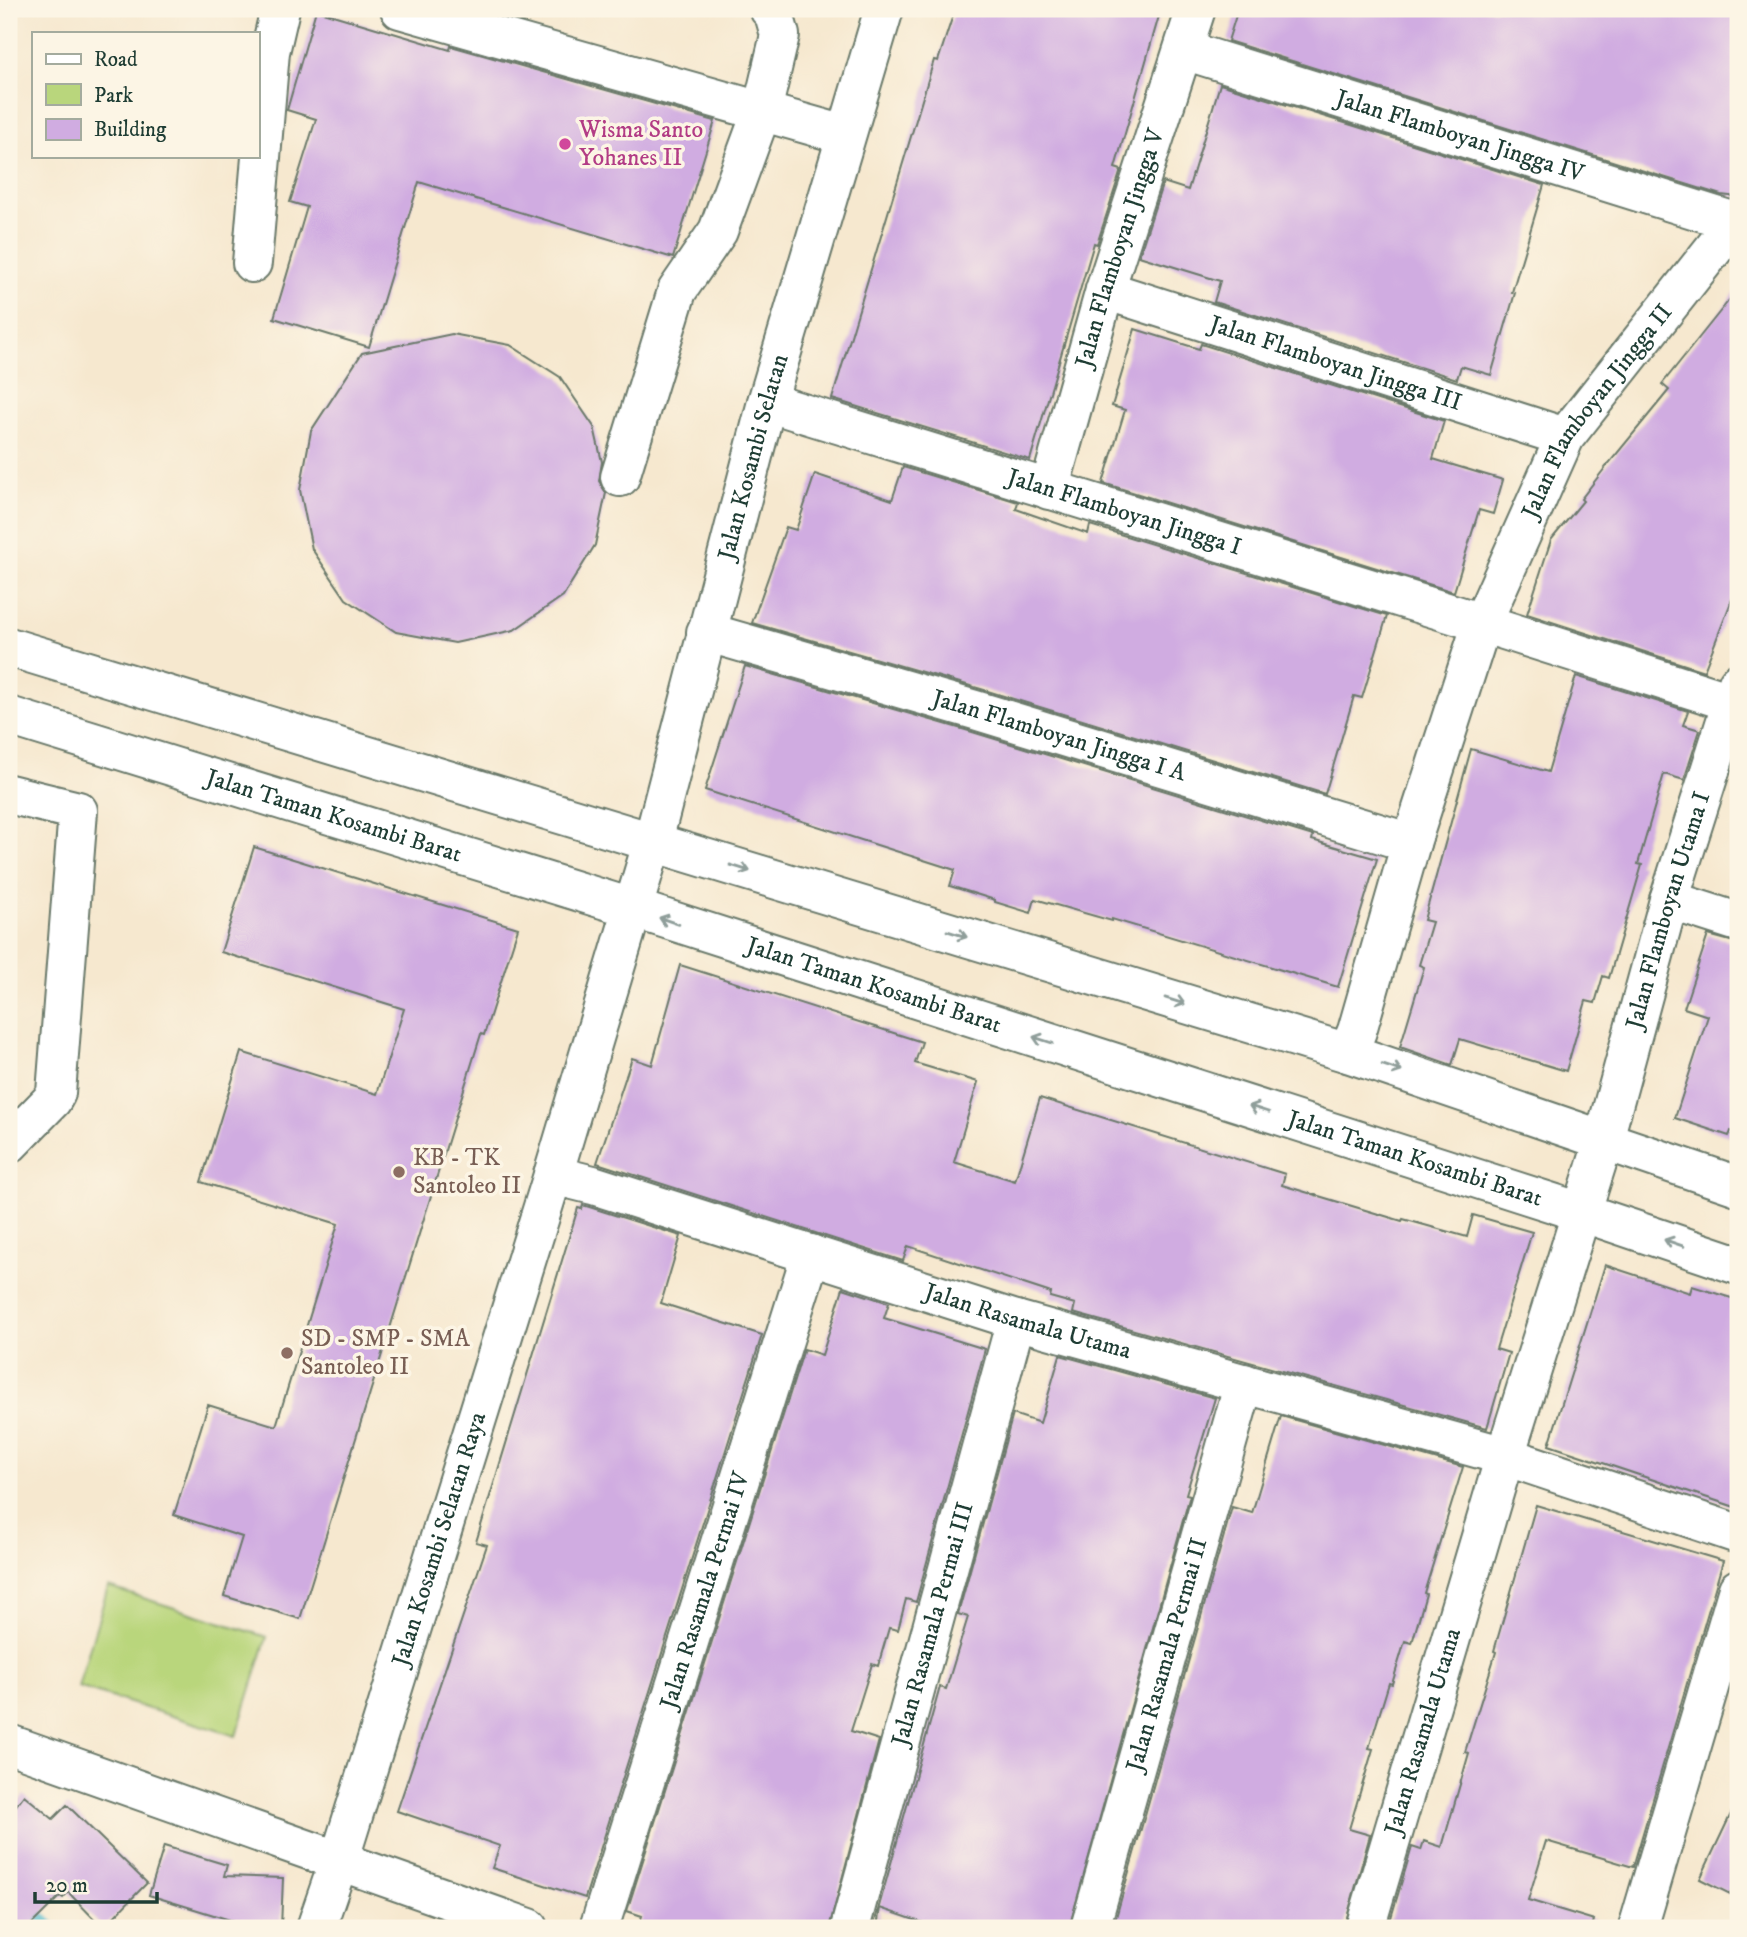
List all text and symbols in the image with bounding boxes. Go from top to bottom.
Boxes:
legend [32,32,259,158]
text: Road [94,47,138,73]
text: Park [94,83,134,109]
street label: Jalan Flamboyan Jingga IV [1330,83,1588,189]
place label: Wisma Santo Yohanes II [578,115,703,173]
text: Building [94,117,167,143]
street label: Jalan Flamboyan Jingga V [1068,124,1171,373]
marker: Wisma Santo Yohanes II [557,136,573,152]
street label: Jalan Flamboyan Jingga II [1515,298,1679,525]
street label: Jalan Flamboyan Jingga III [1204,309,1465,418]
street label: Jalan Kosambi Selatan [711,350,796,565]
street label: Jalan Flamboyan Jingga I [1002,462,1245,563]
street label: Jalan Flamboyan Jingga I A [927,683,1190,789]
street label: Jalan Taman Kosambi Barat [201,762,466,870]
street label: Jalan Flamboyan Utama I [1619,788,1718,1034]
one-way arrow [729,862,751,875]
one-way arrow [659,914,681,926]
one-way arrow [946,929,968,942]
street label: Jalan Taman Kosambi Barat [741,930,1005,1040]
one-way arrow [1164,996,1186,1009]
one-way arrow [1032,1033,1054,1045]
one-way arrow [1381,1063,1403,1076]
one-way arrow [1249,1102,1271,1115]
street label: Jalan Taman Kosambi Barat [1282,1103,1546,1214]
place label: KB - TK Santoleo II [413,1143,521,1201]
marker: KB - TK Santoleo II [391,1164,407,1180]
one-way arrow [1663,1236,1685,1248]
street label: Jalan Rasamala Utama [919,1276,1135,1366]
place label: SD - SMP - SMA Santoleo II [301,1324,471,1382]
marker: SD - SMP - SMA Santoleo II [279,1345,295,1361]
street label: Jalan Kosambi Selatan Raya [385,1408,493,1672]
street label: Jalan Rasamala Permai IV [653,1467,757,1714]
street label: Jalan Rasamala Permai III [885,1499,981,1751]
street label: Jalan Rasamala Permai II [1119,1534,1215,1777]
street label: Jalan Rasamala Utama [1378,1624,1468,1840]
scale bar [35,1860,158,1904]
text: 20 m [46,1873,88,1899]

